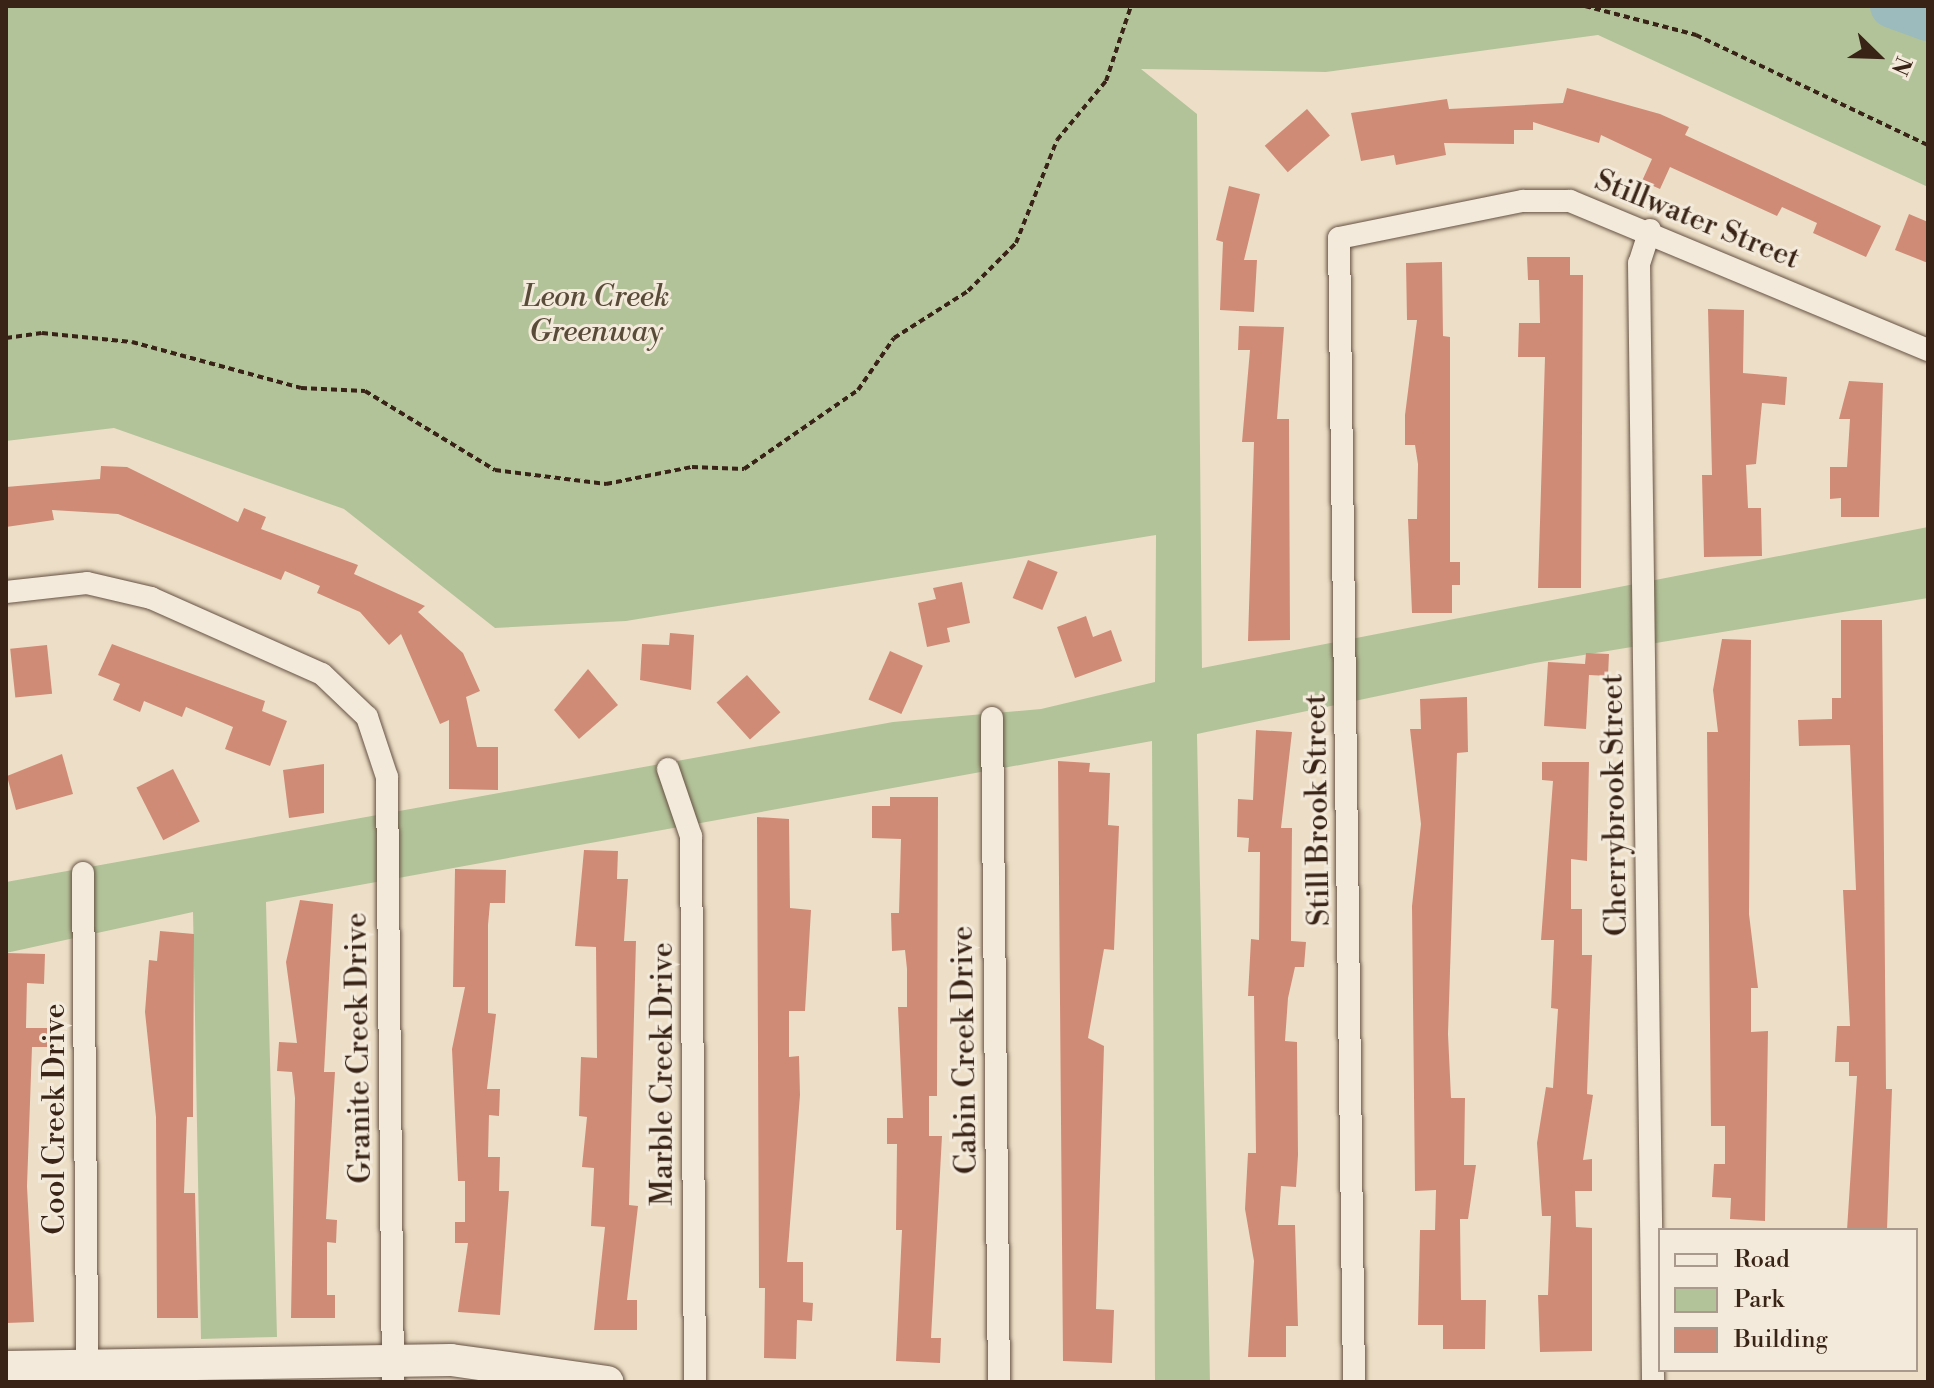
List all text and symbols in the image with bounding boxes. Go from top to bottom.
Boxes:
north arrow [1838,16,1918,96]
text: N [1885,52,1916,79]
street label: Stillwater Street [1589,163,1805,277]
park label: Leon Creek Greenway [522,279,670,350]
street label: Cherrybrook Street [1595,673,1635,937]
street label: Still Brook Street [1298,693,1338,927]
street label: Granite Creek Drive [339,912,379,1184]
street label: Cabin Creek Drive [945,925,985,1175]
street label: Marble Creek Drive [645,942,681,1206]
street label: Cool Creek Drive [37,1003,73,1235]
legend [1658,1228,1918,1372]
text: Road [1734,1245,1790,1275]
text: Park [1734,1285,1784,1315]
text: Building [1734,1325,1828,1355]

